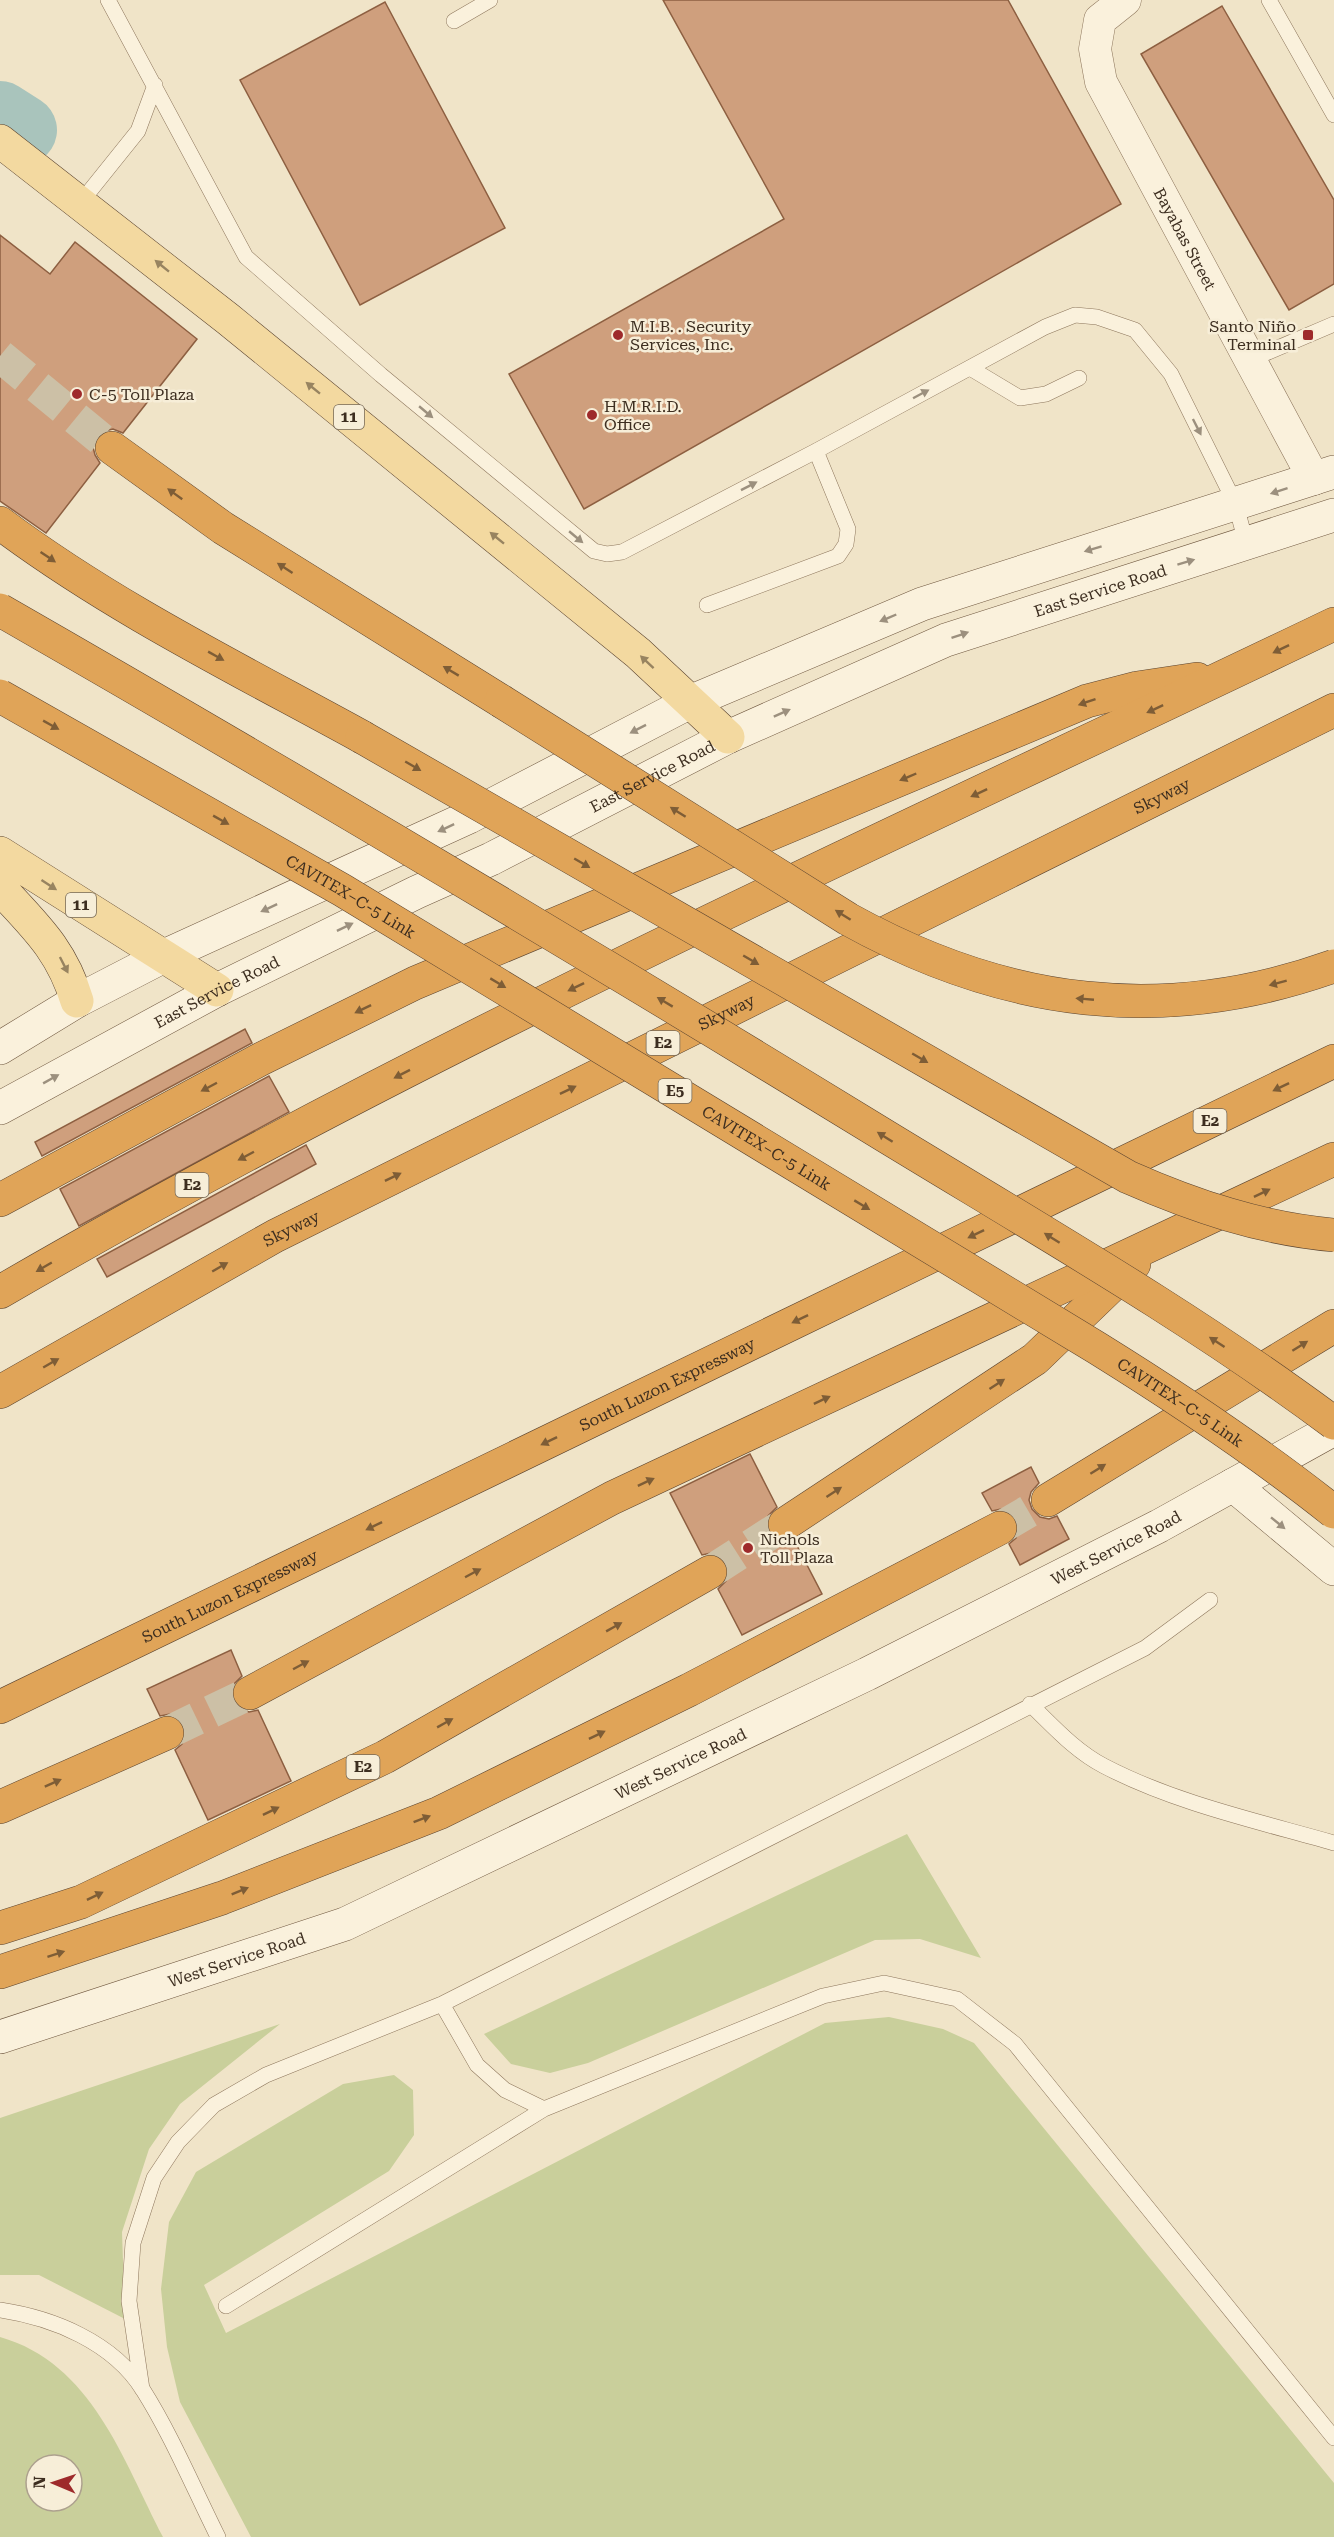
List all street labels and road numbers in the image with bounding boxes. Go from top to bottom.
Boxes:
street label: Bayabas Street [1150,185,1220,293]
road number: 11 [334,405,364,429]
street label: East Service Road [1032,560,1169,621]
street label: East Service Road [586,736,718,816]
street label: Skyway [1130,773,1193,818]
street label: CAVITEX–C-5 Link [282,851,419,942]
road number: 11 [66,893,96,917]
street label: East Service Road [151,952,282,1032]
street label: Skyway [695,990,758,1034]
road number: E2 [646,1031,680,1055]
road number: E5 [658,1079,692,1103]
street label: CAVITEX–C-5 Link [699,1101,835,1194]
road number: E2 [1194,1109,1226,1133]
road number: E2 [176,1173,208,1197]
street label: Skyway [259,1206,323,1250]
street label: South Luzon Expressway [576,1333,758,1435]
street label: CAVITEX–C-5 Link [1114,1354,1248,1451]
street label: West Service Road [1048,1506,1184,1589]
street label: South Luzon Expressway [139,1545,321,1646]
street label: West Service Road [612,1724,749,1803]
road number: E2 [346,1755,380,1779]
street label: West Service Road [166,1928,308,1991]

